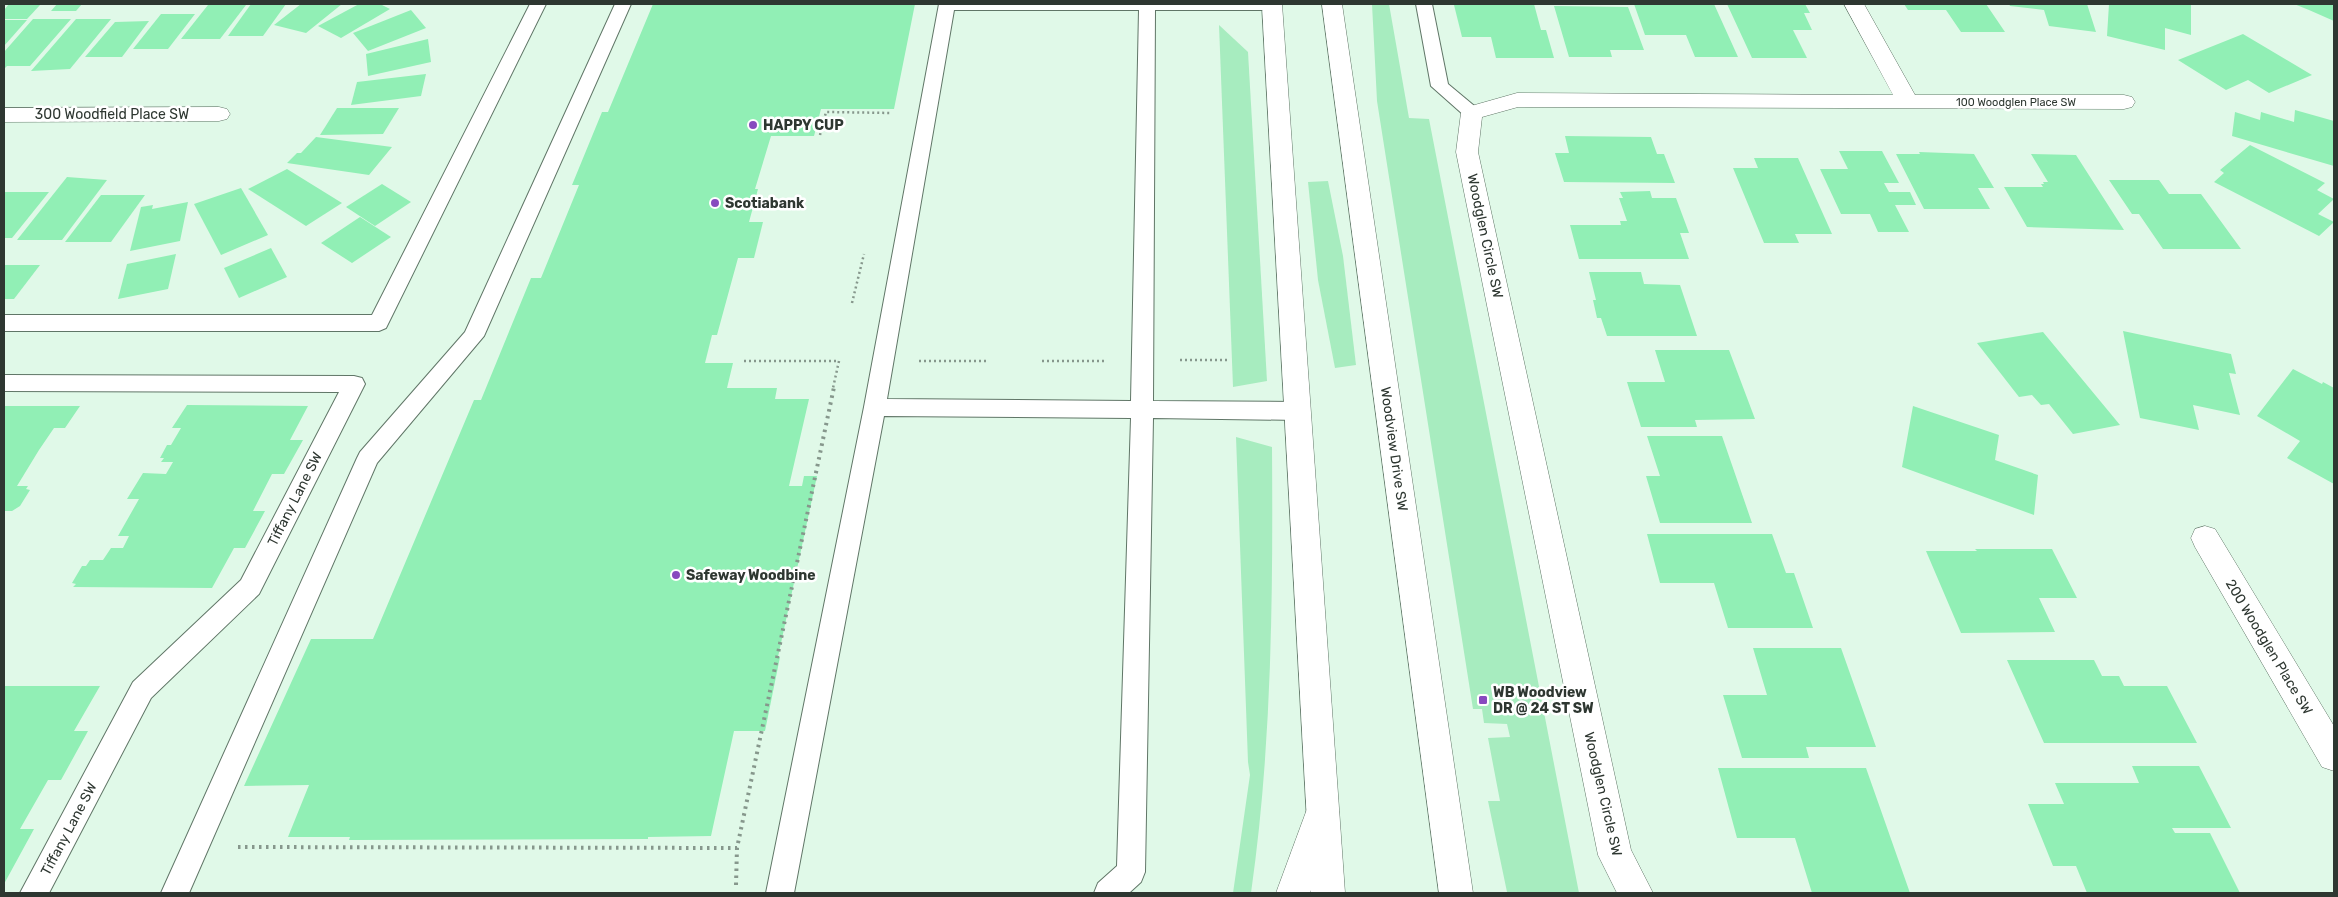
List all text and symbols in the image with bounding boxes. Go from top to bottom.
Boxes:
street label: 100 Woodglen Place SW [1956,96,2076,109]
street label: 300 Woodfield Place SW [35,106,189,123]
place label: HAPPY CUP [763,117,844,134]
marker: HAPPY CUP [747,119,759,131]
street label: Woodglen Circle SW [1463,172,1507,300]
place label: Scotiabank [725,195,805,212]
marker: Scotiabank [709,197,721,209]
street label: Woodview Drive SW [1377,386,1411,512]
street label: Tiffany Lane SW [264,449,326,549]
place label: Safeway Woodbine [686,567,816,584]
marker: Safeway Woodbine [670,569,682,581]
street label: 200 Woodglen Place SW [2222,576,2316,718]
place label: WB Woodview DR @ 24 ST SW [1493,684,1594,717]
marker: WB Woodview DR @ 24 ST SW [1477,694,1489,706]
street label: Woodglen Circle SW [1580,730,1626,858]
street label: Tiffany Lane SW [37,780,101,878]

